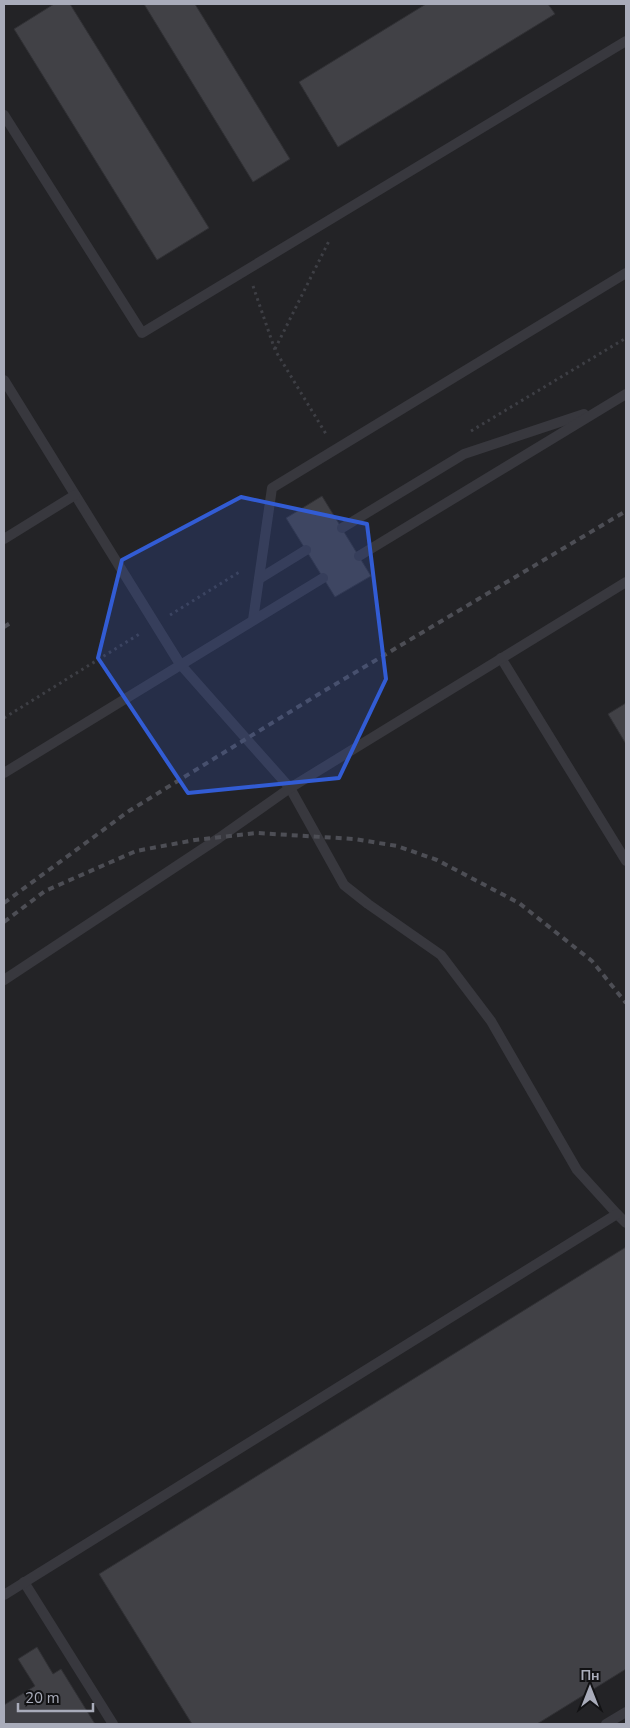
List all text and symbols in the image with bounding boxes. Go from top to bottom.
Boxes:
north arrow [565,1663,615,1713]
text: Пн [580,1666,600,1685]
scale bar [18,1680,92,1712]
text: 20 m [25,1688,60,1708]

